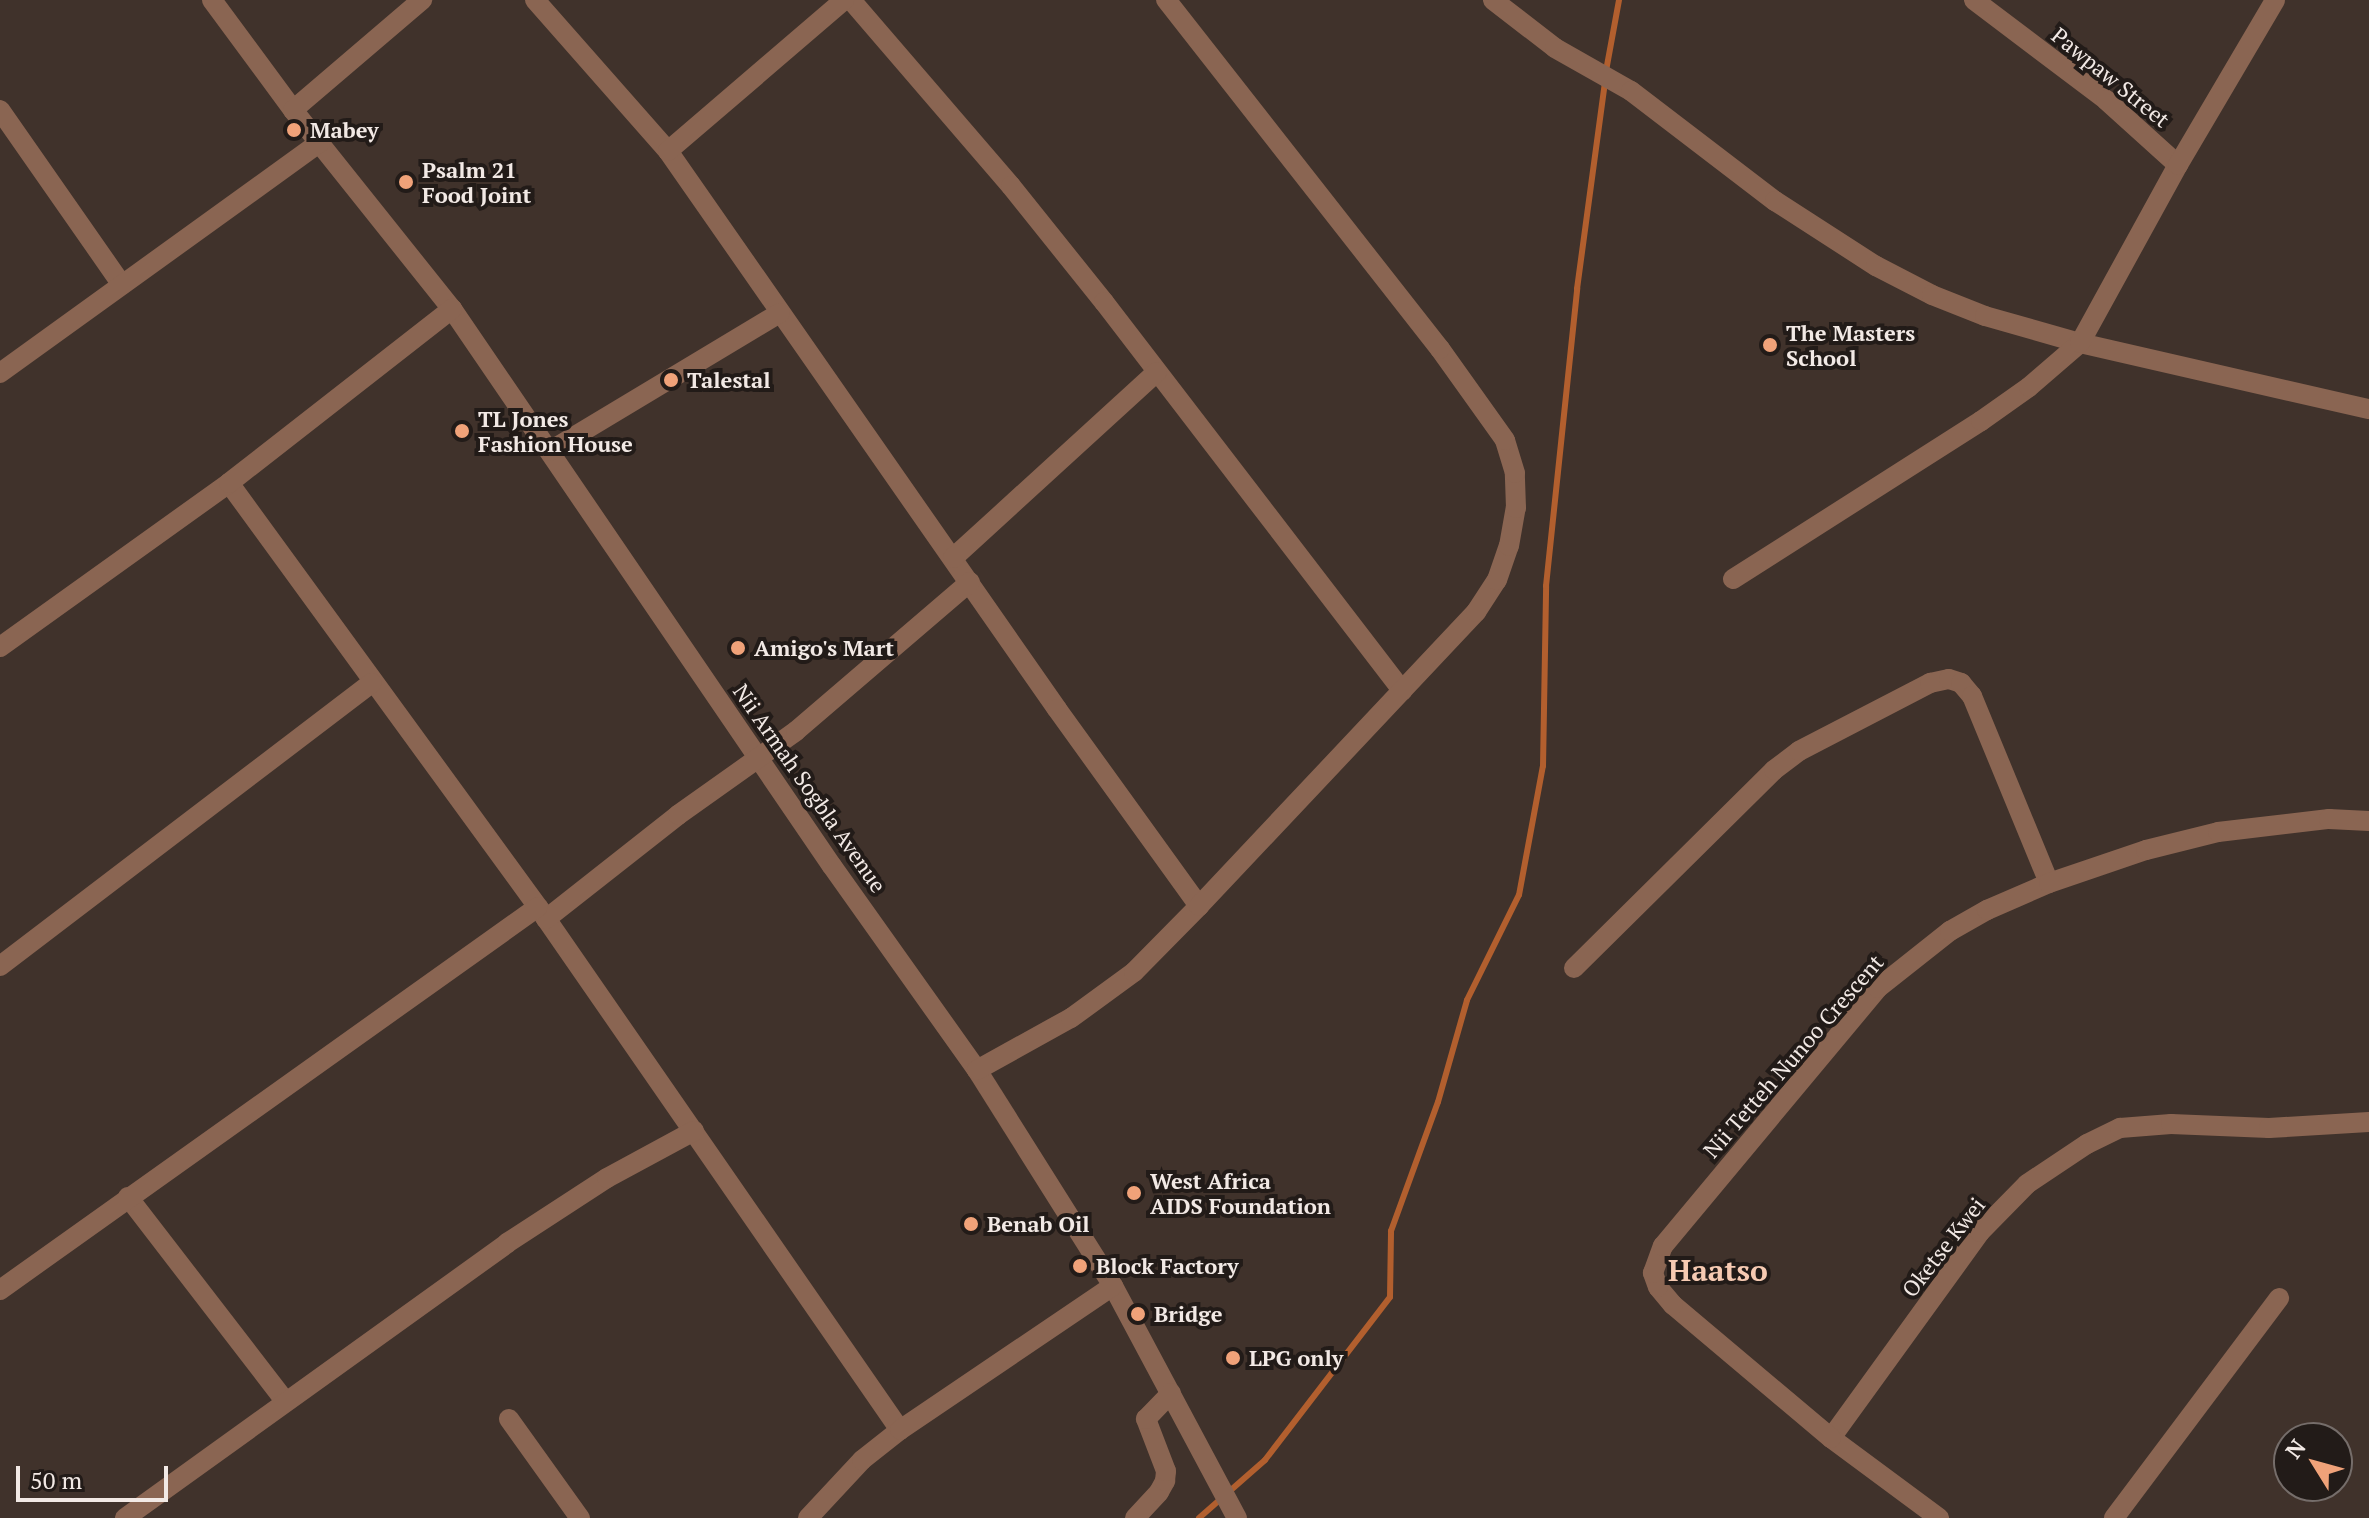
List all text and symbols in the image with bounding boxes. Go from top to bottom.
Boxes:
street label: Pawpaw Street [2047,21,2175,133]
place label: Mabey [310,117,379,143]
marker: Mabey [285,121,303,139]
place label: Psalm 21 Food Joint [422,156,531,208]
marker: Psalm 21 Food Joint [397,173,415,191]
place label: The Masters School [1786,319,1915,370]
marker: The Masters School [1761,336,1779,354]
place label: Talestal [687,367,771,393]
marker: Talestal [662,371,680,389]
place label: TL Jones Fashion House [478,405,633,456]
marker: TL Jones Fashion House [453,422,471,440]
place label: Amigo's Mart [754,635,894,661]
marker: Amigo's Mart [729,639,747,657]
street label: Nii Armah Sogbla Avenue [728,678,892,898]
street label: Nii Tetteh Nunoo Crescent [1698,949,1888,1163]
place label: West Africa AIDS Foundation [1150,1167,1331,1218]
marker: West Africa AIDS Foundation [1125,1184,1143,1202]
street label: Oketse Kwei [1896,1192,1990,1302]
place label: Benab Oil [987,1211,1090,1237]
marker: Benab Oil [962,1215,980,1233]
district label: Haatso [1668,1252,1768,1288]
place label: Block Factory [1096,1253,1238,1279]
marker: Block Factory [1071,1257,1089,1275]
place label: Bridge [1154,1301,1222,1327]
marker: Bridge [1129,1305,1147,1323]
place label: LPG only [1249,1345,1343,1371]
marker: LPG only [1224,1349,1242,1367]
north arrow [2273,1422,2353,1502]
text: N [2278,1433,2312,1464]
scale bar [20,1450,172,1500]
text: 50 m [30,1464,82,1496]

